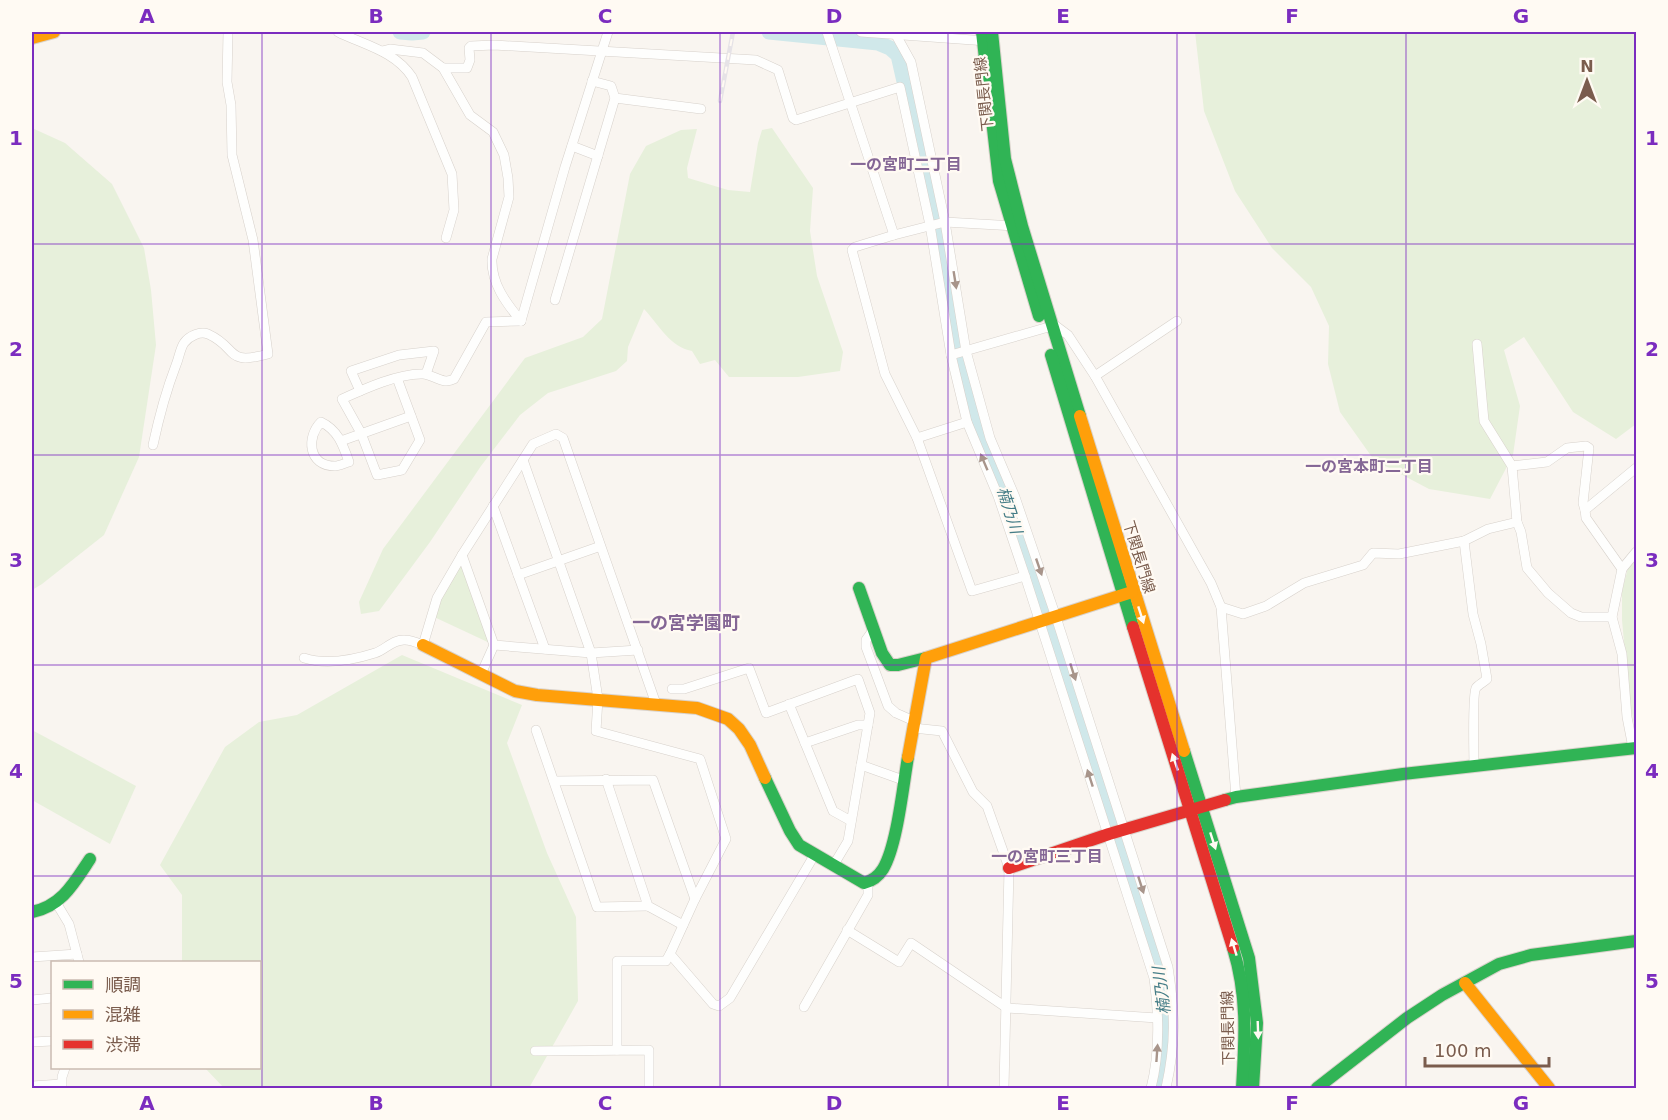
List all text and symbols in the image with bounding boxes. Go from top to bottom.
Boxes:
text: A [139,4,155,28]
text: B [368,4,384,28]
text: C [598,4,612,28]
text: D [826,4,842,28]
text: E [1056,4,1070,28]
text: F [1285,4,1299,28]
text: G [1513,4,1529,28]
north arrow [1557,51,1617,111]
street label: 下関長門線 [971,56,997,132]
text: N [1580,57,1594,76]
text: 1 [9,126,23,150]
text: 1 [1645,126,1659,150]
district label: 一の宮町二丁目 [850,155,962,174]
one-way arrow [950,271,959,290]
text: 2 [9,337,23,361]
text: 2 [1645,337,1659,361]
one-way arrow [979,452,989,470]
district label: 一の宮本町二丁目 [1305,457,1433,476]
water label: 楠乃川 [993,484,1027,538]
street label: 下関長門線 [1119,518,1159,596]
text: 3 [9,548,23,572]
text: 3 [1645,548,1659,572]
one-way arrow [1035,558,1044,576]
one-way arrow [1137,606,1147,624]
district label: 一の宮学園町 [632,612,740,633]
one-way arrow [1069,663,1078,681]
one-way arrow [1169,752,1179,770]
text: 4 [9,759,23,783]
text: 4 [1645,759,1659,783]
one-way arrow [1085,769,1095,787]
one-way arrow [1209,832,1218,850]
district label: 一の宮町三丁目 [991,847,1103,866]
one-way arrow [1137,876,1147,894]
one-way arrow [1229,938,1238,956]
legend [51,961,261,1069]
water label: 楠乃川 [1149,964,1174,1016]
text: 5 [9,969,23,993]
text: 5 [1645,969,1659,993]
text: 順調 [105,974,141,995]
street label: 下関長門線 [1218,990,1238,1066]
text: 混雑 [105,1004,141,1025]
one-way arrow [1253,1021,1262,1040]
scale bar [1425,1030,1550,1068]
text: 渋滞 [105,1034,141,1055]
text: 100 m [1434,1040,1492,1061]
one-way arrow [1152,1044,1162,1063]
text: A [139,1091,155,1115]
text: B [368,1091,384,1115]
text: C [598,1091,612,1115]
text: D [826,1091,842,1115]
text: E [1056,1091,1070,1115]
text: F [1285,1091,1299,1115]
text: G [1513,1091,1529,1115]

